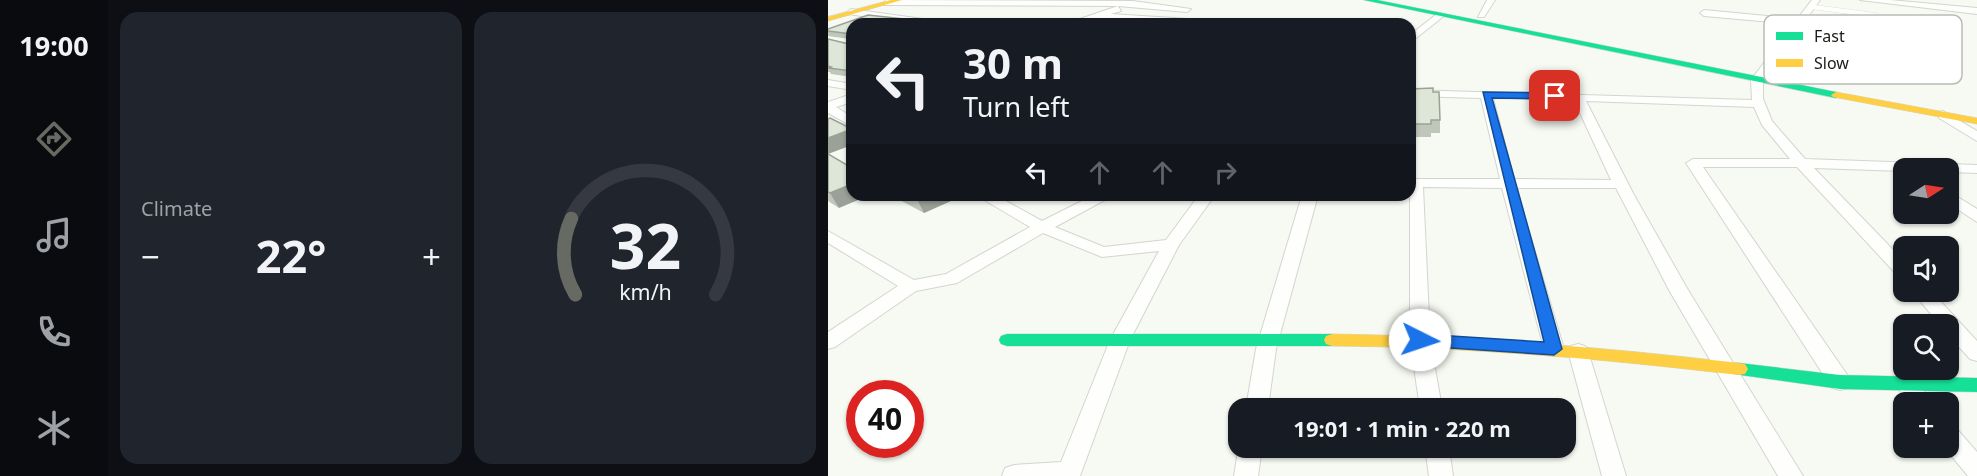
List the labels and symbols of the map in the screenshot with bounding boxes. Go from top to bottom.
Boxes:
legend [1764,15,1962,84]
text: Fast [1814,25,1845,47]
text: Slow [1814,52,1849,74]
pin [1529,70,1580,121]
north arrow [1893,158,1959,224]
position arrow [1388,308,1452,372]
speed limit sign: 40 [846,380,924,458]

